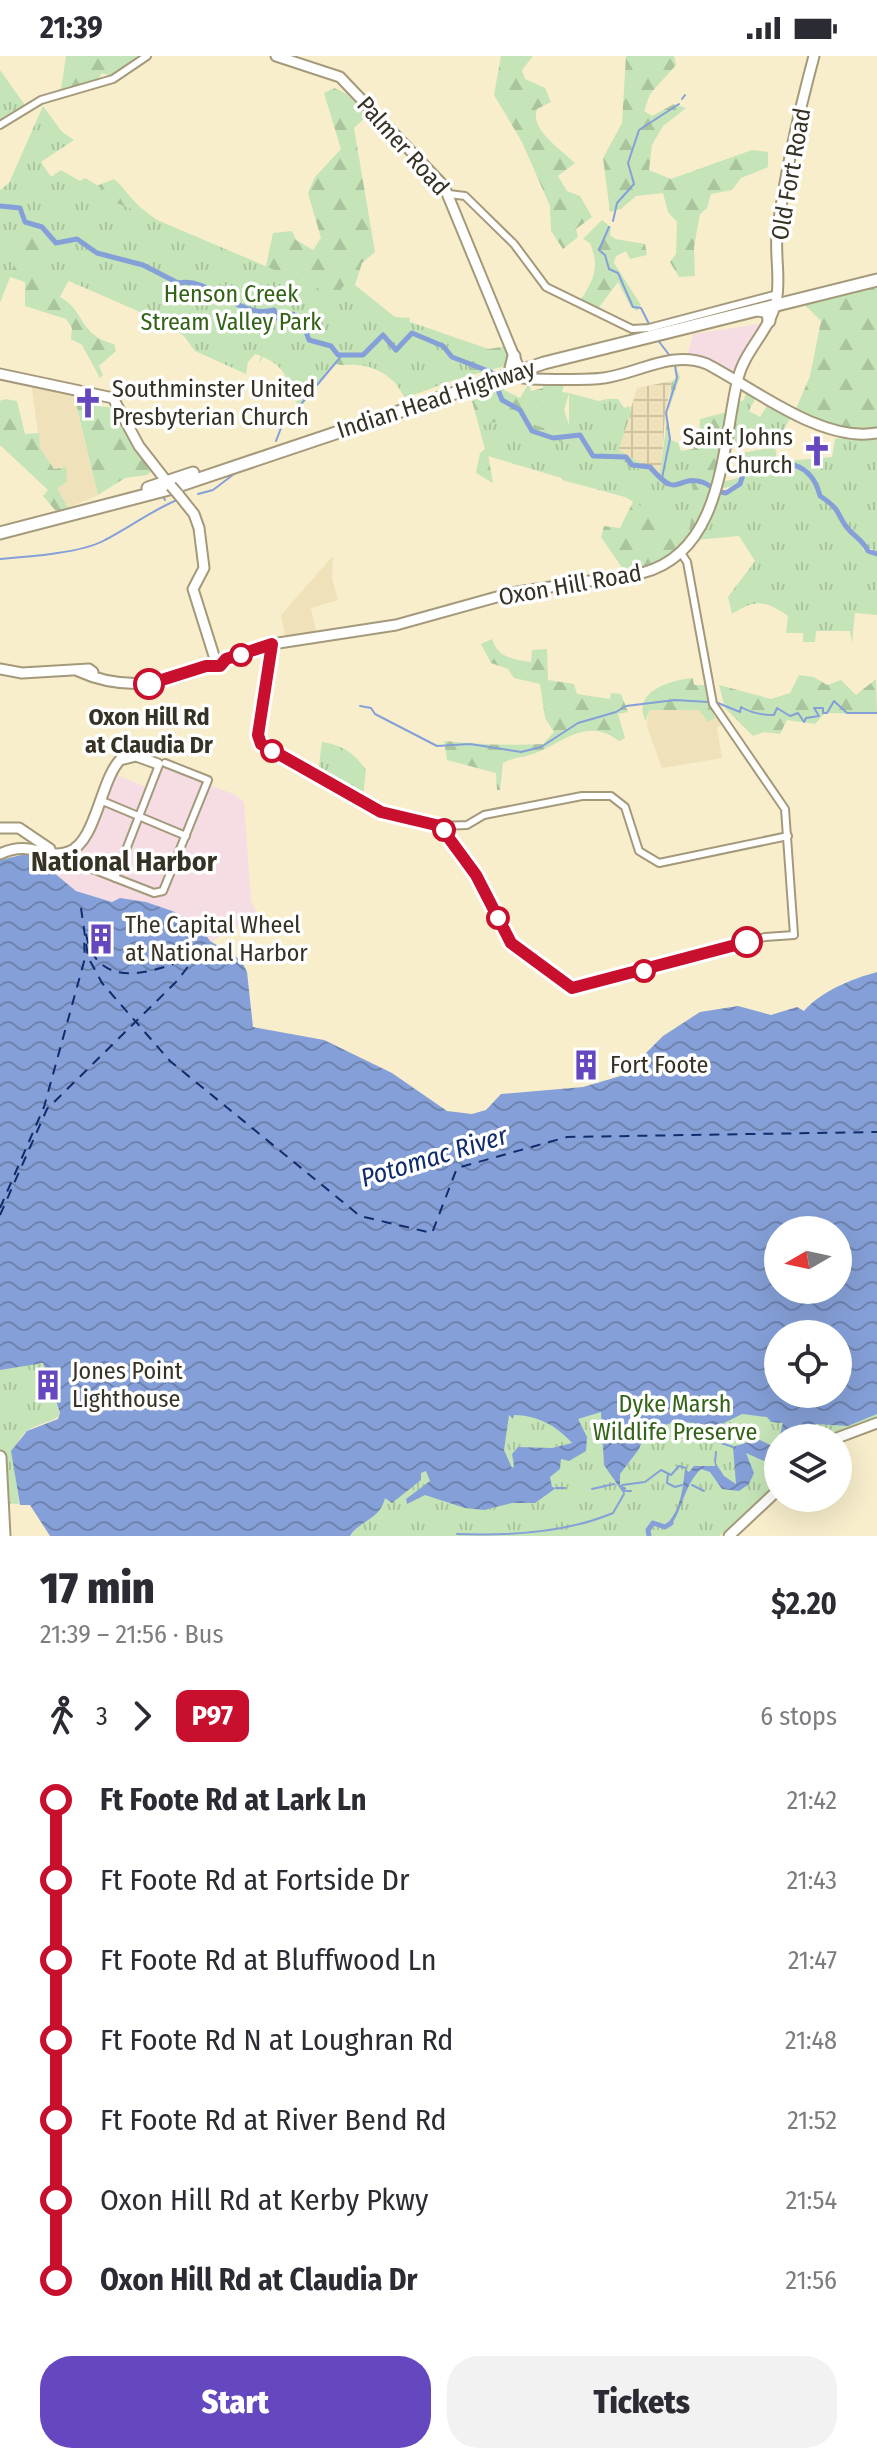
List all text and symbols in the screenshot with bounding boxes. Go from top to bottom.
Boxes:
text: 21:39 [40,10,103,46]
street label: Palmer Road [351,91,455,201]
street label: Old Fort Road [766,106,816,242]
park label: Henson Creek Stream Valley Park [140,280,322,336]
street label: Indian Head Highway [334,354,539,444]
place label: Southminster United Presbyterian Church [112,375,315,431]
church icon: Southminster United Presbyterian Church [71,386,105,420]
place label: Saint Johns Church [682,423,793,479]
church icon: Saint Johns Church [800,434,834,468]
street label: Oxon Hill Road [496,559,644,611]
unlabelled marker [230,644,252,666]
marker: Oxon Hill Rd at Claudia Dr [134,669,164,699]
place label: Oxon Hill Rd at Claudia Dr [85,703,213,759]
unlabelled marker [261,740,283,762]
unlabelled marker [433,819,455,841]
district label: National Harbor [31,845,218,878]
unlabelled marker [487,907,509,929]
place label: The Capital Wheel at National Harbor [125,911,308,967]
building icon: The Capital Wheel at National Harbor [84,922,118,956]
unlabelled marker [732,927,762,957]
unlabelled marker [633,960,655,982]
building icon: Fort Foote [569,1048,603,1082]
place label: Fort Foote [610,1051,708,1079]
water label: Potomac River [357,1120,512,1194]
north arrow [764,1216,852,1304]
map controls [764,1216,852,1512]
button: locate [764,1320,852,1408]
place label: Jones Point Lighthouse [72,1357,183,1413]
building icon: Jones Point Lighthouse [31,1368,65,1402]
park label: Dyke Marsh Wildlife Preserve [593,1390,757,1446]
button: layers [764,1424,852,1512]
text: 17 min [40,1562,155,1615]
text: $2.20 [771,1586,837,1622]
text: 21:39 – 21:56 · Bus [40,1619,224,1650]
icon: walk [40,1694,84,1738]
icon: forward [120,1694,164,1738]
text: P97 [192,1699,233,1732]
text: 3 [96,1701,108,1732]
text: 6 stops [760,1701,837,1732]
text: Ft Foote Rd at Lark Ln [100,1782,366,1818]
text: 21:42 [787,1785,837,1816]
text: Ft Foote Rd at Fortside Dr [100,1862,409,1898]
text: 21:43 [787,1865,837,1896]
text: Ft Foote Rd at Bluffwood Ln [100,1942,437,1978]
text: 21:47 [788,1945,837,1976]
text: Ft Foote Rd N at Loughran Rd [100,2022,453,2058]
text: 21:48 [785,2025,837,2056]
text: Ft Foote Rd at River Bend Rd [100,2102,447,2138]
text: 21:52 [787,2105,837,2136]
text: Oxon Hill Rd at Kerby Pkwy [100,2182,428,2218]
text: 21:54 [786,2185,837,2216]
text: Oxon Hill Rd at Claudia Dr [100,2262,417,2298]
text: 21:56 [786,2265,837,2296]
button: Start [40,2356,431,2448]
button: Tickets [447,2356,837,2448]

